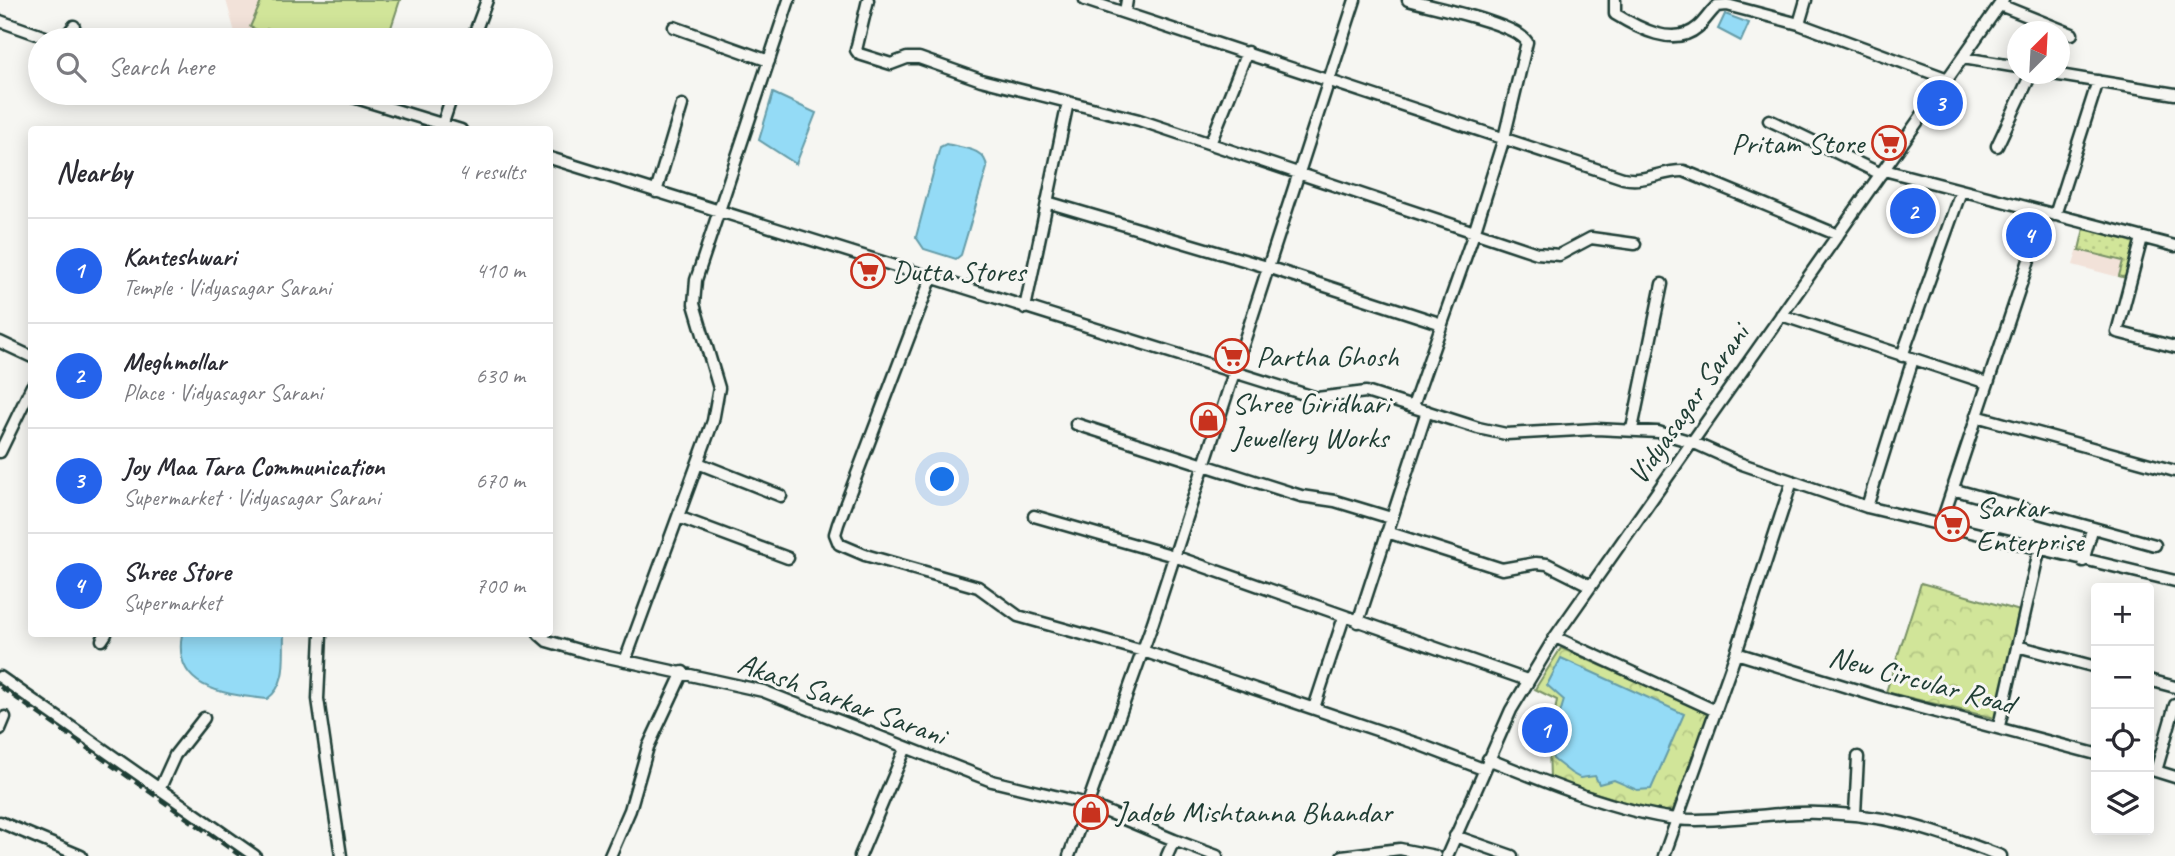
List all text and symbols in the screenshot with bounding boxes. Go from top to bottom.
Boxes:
north arrow [2007,21,2070,84]
search box [28,28,553,105]
icon: search [52,48,90,86]
text: Search here [108,50,214,83]
pin: 3 [1917,77,1963,129]
place label: Pritam Store [1731,124,1866,162]
supermarket icon: Pritam Store [1870,124,1908,162]
text: Nearby [56,153,132,191]
text: 4 results [458,157,525,186]
pin: 2 [1890,185,1936,237]
pin: 4 [2006,209,2052,261]
text: Kanteshwari [123,240,236,273]
supermarket icon: Dutta Stores [849,252,887,290]
place label: Dutta Stores [892,252,1028,290]
text: 1 [74,256,84,285]
text: 410 m [476,256,525,285]
text: Temple · Vidyasagar Sarani [123,273,331,302]
street label: Vidyasagar Sarani [1619,314,1759,492]
supermarket icon: Partha Ghosh [1213,337,1251,375]
place label: Partha Ghosh [1256,337,1399,375]
text: Meghmollar [123,345,226,378]
text: 2 [74,361,84,390]
text: 630 m [476,361,525,390]
text: Place · Vidyasagar Sarani [123,378,323,407]
place label: Shree Giridhari Jewellery Works [1230,384,1393,456]
shop icon: Shree Giridhari Jewellery Works [1189,401,1227,439]
text: Joy Maa Tara Communication [123,450,385,483]
your location [925,462,959,496]
text: 3 [74,466,84,495]
text: 670 m [476,466,525,495]
text: Supermarket · Vidyasagar Sarani [123,483,380,512]
place label: Sarkar Enterprise [1976,488,2086,560]
supermarket icon: Sarkar Enterprise [1933,505,1971,543]
text: Shree Store [123,555,231,588]
text: 4 [74,571,84,600]
text: 700 m [476,571,525,600]
map controls [2091,583,2154,835]
button: + [2091,583,2154,646]
text: Supermarket [123,588,221,617]
street label: New Circular Road [1825,637,2023,724]
street label: Akash Sarkar Sarani [733,644,954,755]
button: − [2091,646,2154,709]
pin: 1 [1522,704,1568,756]
button: locate [2091,709,2154,772]
button: layers [2091,772,2154,835]
shop icon: Jadob Mishtanna Bhandar [1072,793,1110,831]
place label: Jadob Mishtanna Bhandar [1114,793,1394,831]

